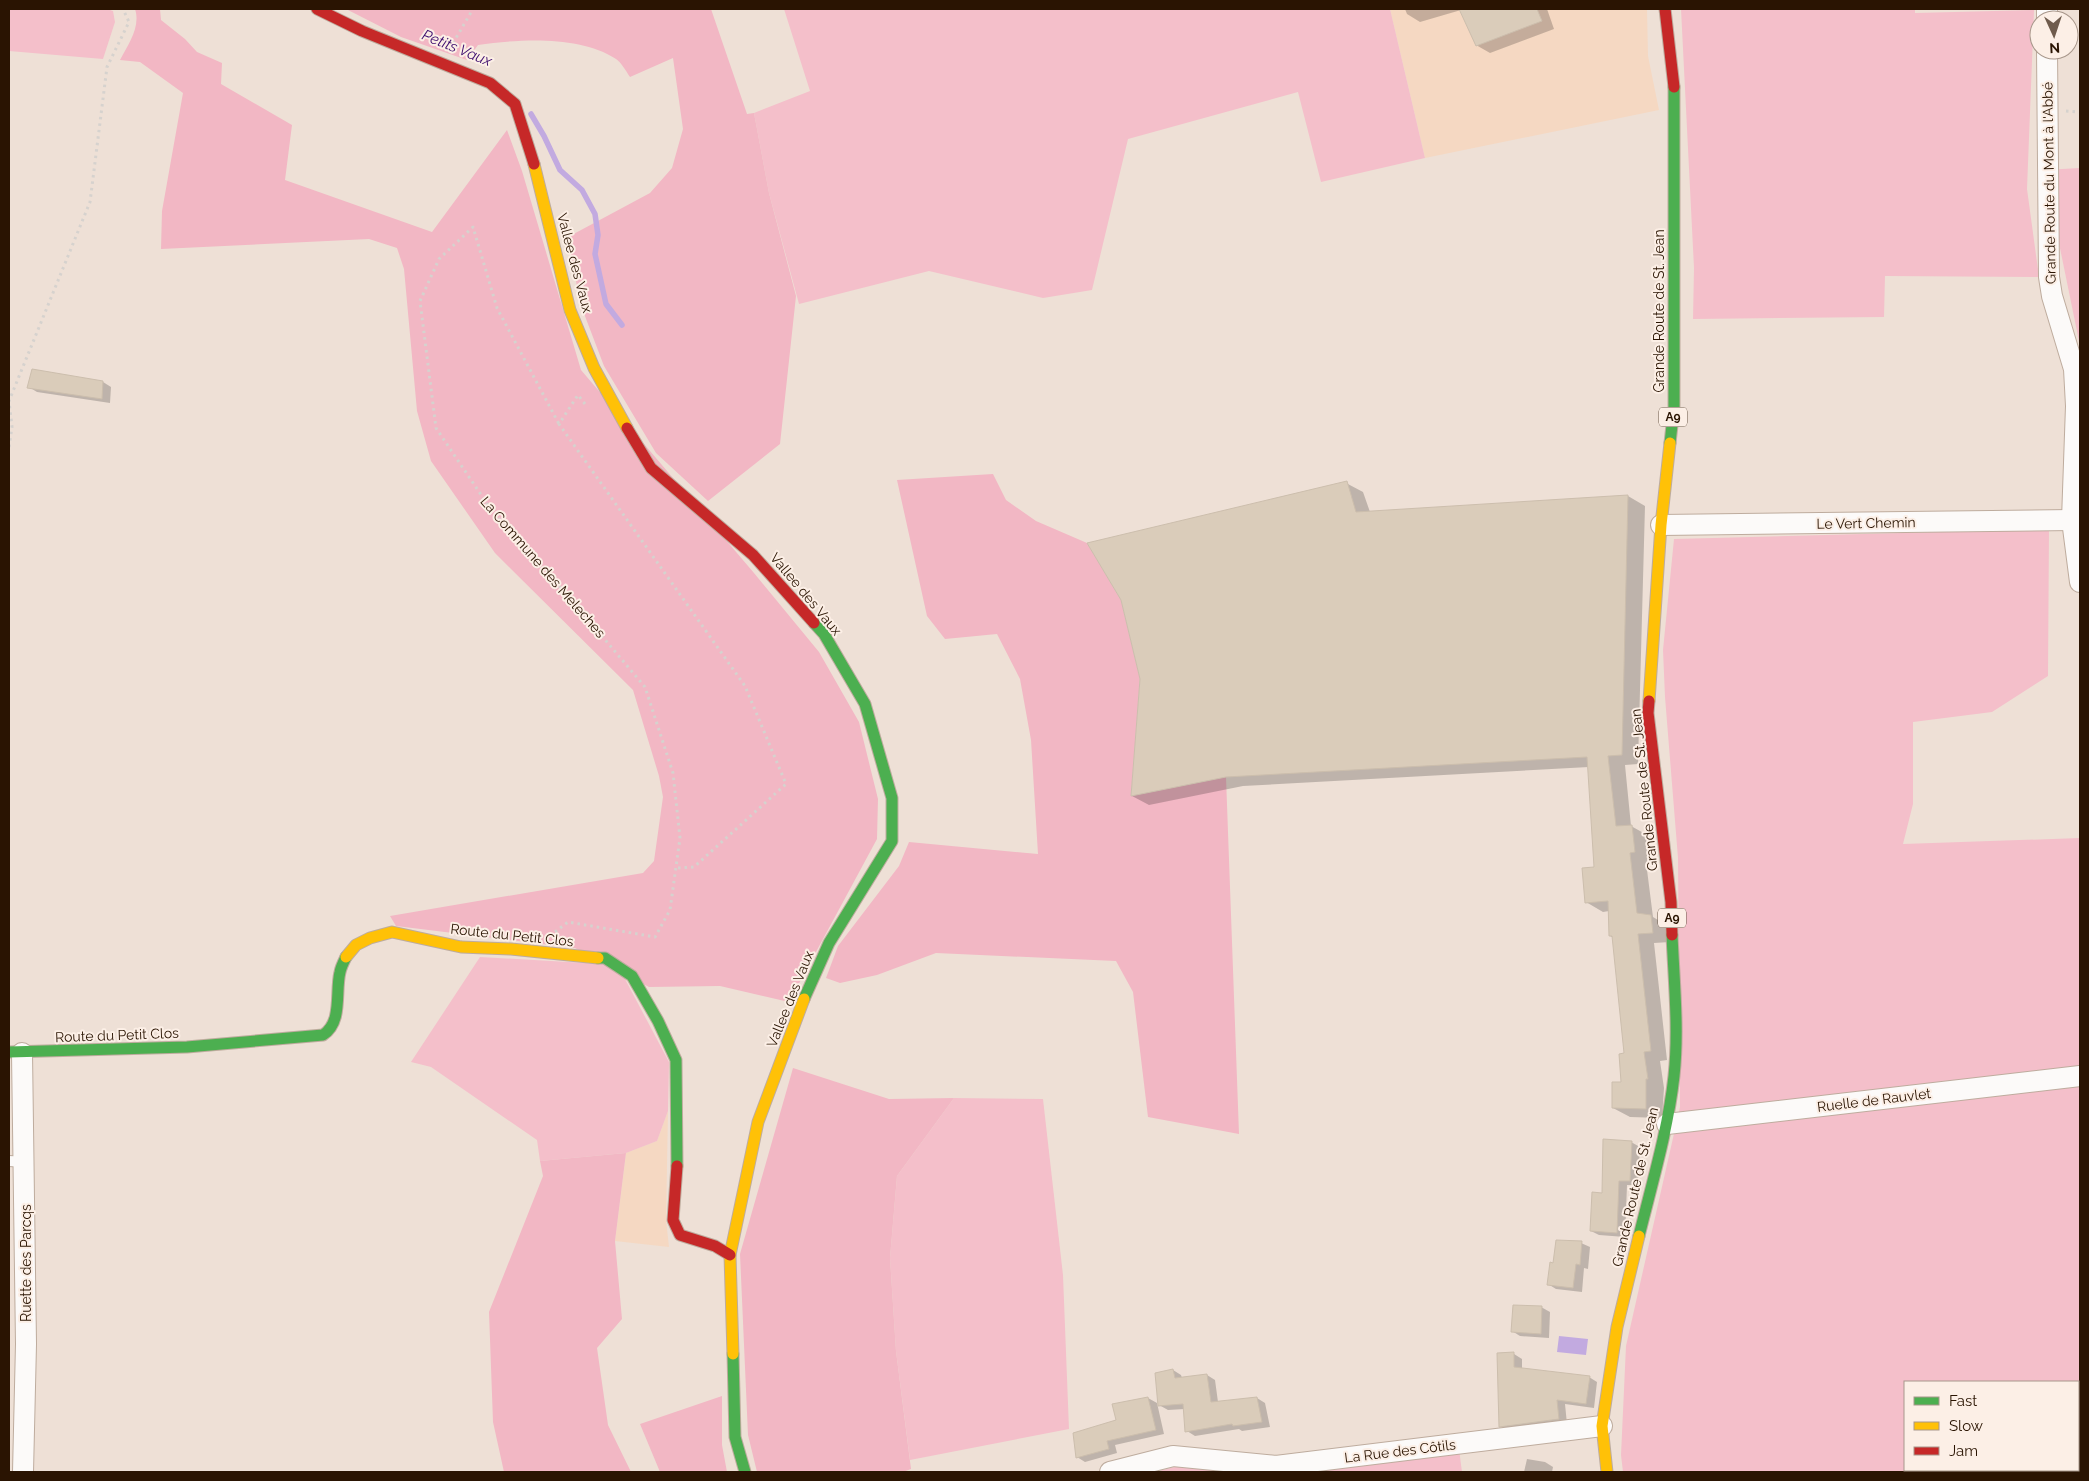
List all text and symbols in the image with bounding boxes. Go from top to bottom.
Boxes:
north arrow [2029,10,2079,60]
water label: Petits Vaux [420,26,495,70]
text: N [2049,40,2060,56]
street label: Grande Route du Mont à l'Abbé [2039,82,2059,284]
street label: Vallee des Vaux [554,211,596,315]
street label: Grande Route de St. Jean [1651,229,1667,393]
road number: A9 [1659,408,1687,427]
street label: La Commune des Meleches [477,493,609,641]
street label: Le Vert Chemin [1816,514,1916,532]
street label: Vallee des Vaux [767,550,845,638]
street label: Grande Route de St. Jean [1628,708,1660,872]
road number: A9 [1658,908,1686,928]
street label: Route du Petit Clos [450,921,575,949]
street label: Vallee des Vaux [763,948,817,1050]
street label: Route du Petit Clos [55,1025,179,1045]
street label: Ruelle de Rauvlet [1816,1085,1932,1115]
street label: Grande Route de St. Jean [1609,1106,1661,1268]
street label: Ruette des Parcqs [18,1204,34,1322]
legend [1904,1381,2079,1471]
text: Fast [1949,1392,1977,1410]
text: Slow [1949,1417,1983,1435]
street label: La Rue des Côtils [1343,1436,1457,1466]
text: Jam [1949,1442,1978,1460]

